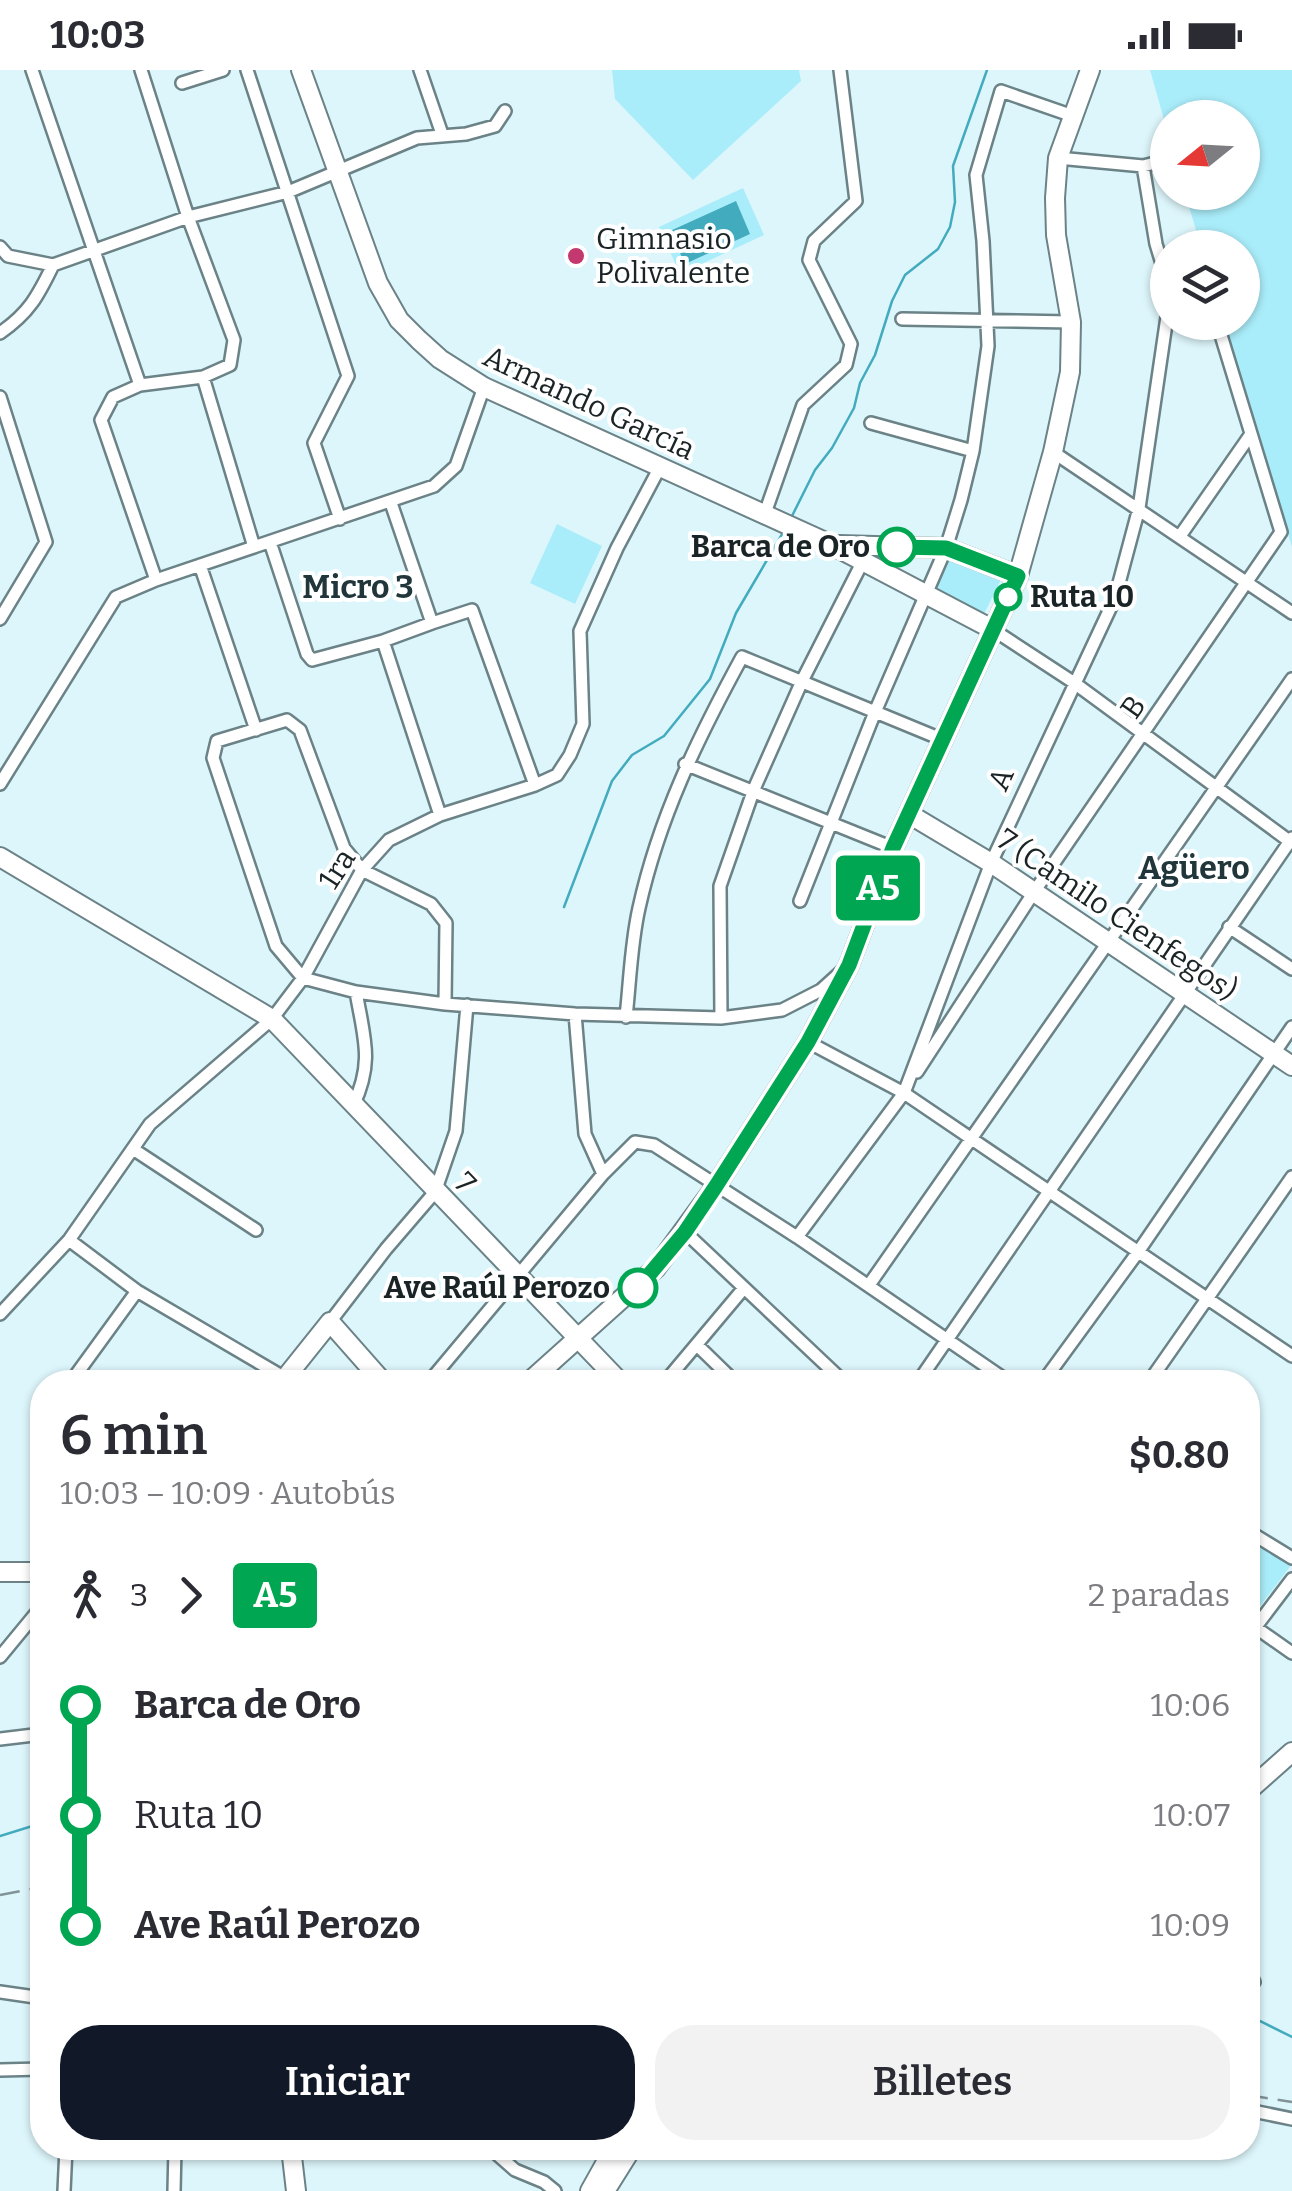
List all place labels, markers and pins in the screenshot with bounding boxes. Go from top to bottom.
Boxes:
place label: Gimnasio Polivalente [596,221,750,291]
marker: Gimnasio Polivalente [565,245,587,267]
marker: Barca de Oro [878,528,916,566]
place label: Barca de Oro [691,529,870,565]
place label: Ruta 10 [1030,579,1134,615]
marker: Ruta 10 [995,584,1021,610]
marker: Ave Raúl Perozo [619,1269,657,1307]
place label: Ave Raúl Perozo [384,1270,610,1306]

